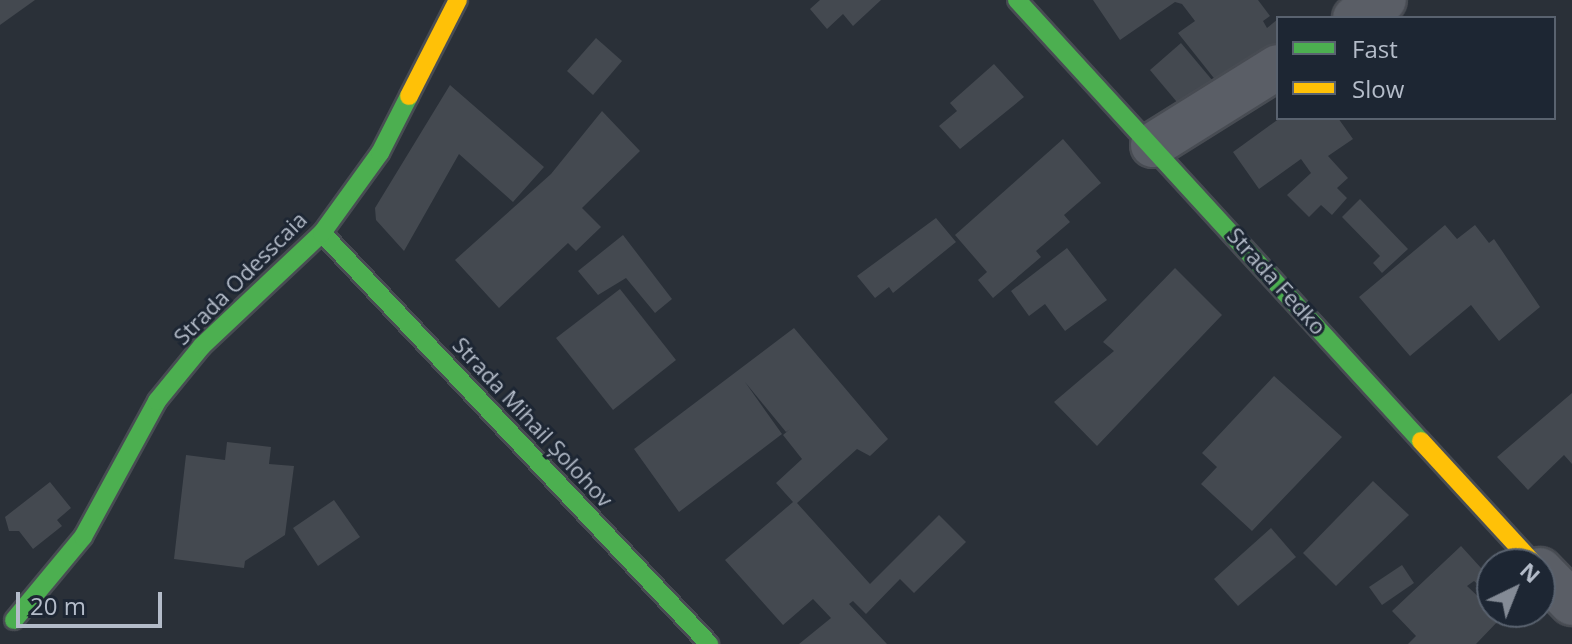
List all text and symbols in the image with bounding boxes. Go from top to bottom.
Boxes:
legend [1276,16,1556,120]
text: Fast [1352,32,1398,65]
text: Slow [1352,72,1404,105]
street label: Strada Odesscaia [168,206,312,350]
street label: Strada Fedko [1222,222,1332,340]
street label: Strada Mihail Șolohov [448,332,618,512]
north arrow [1476,548,1556,628]
text: N [1514,555,1548,589]
scale bar [20,576,166,626]
text: 20 m [30,589,86,622]

